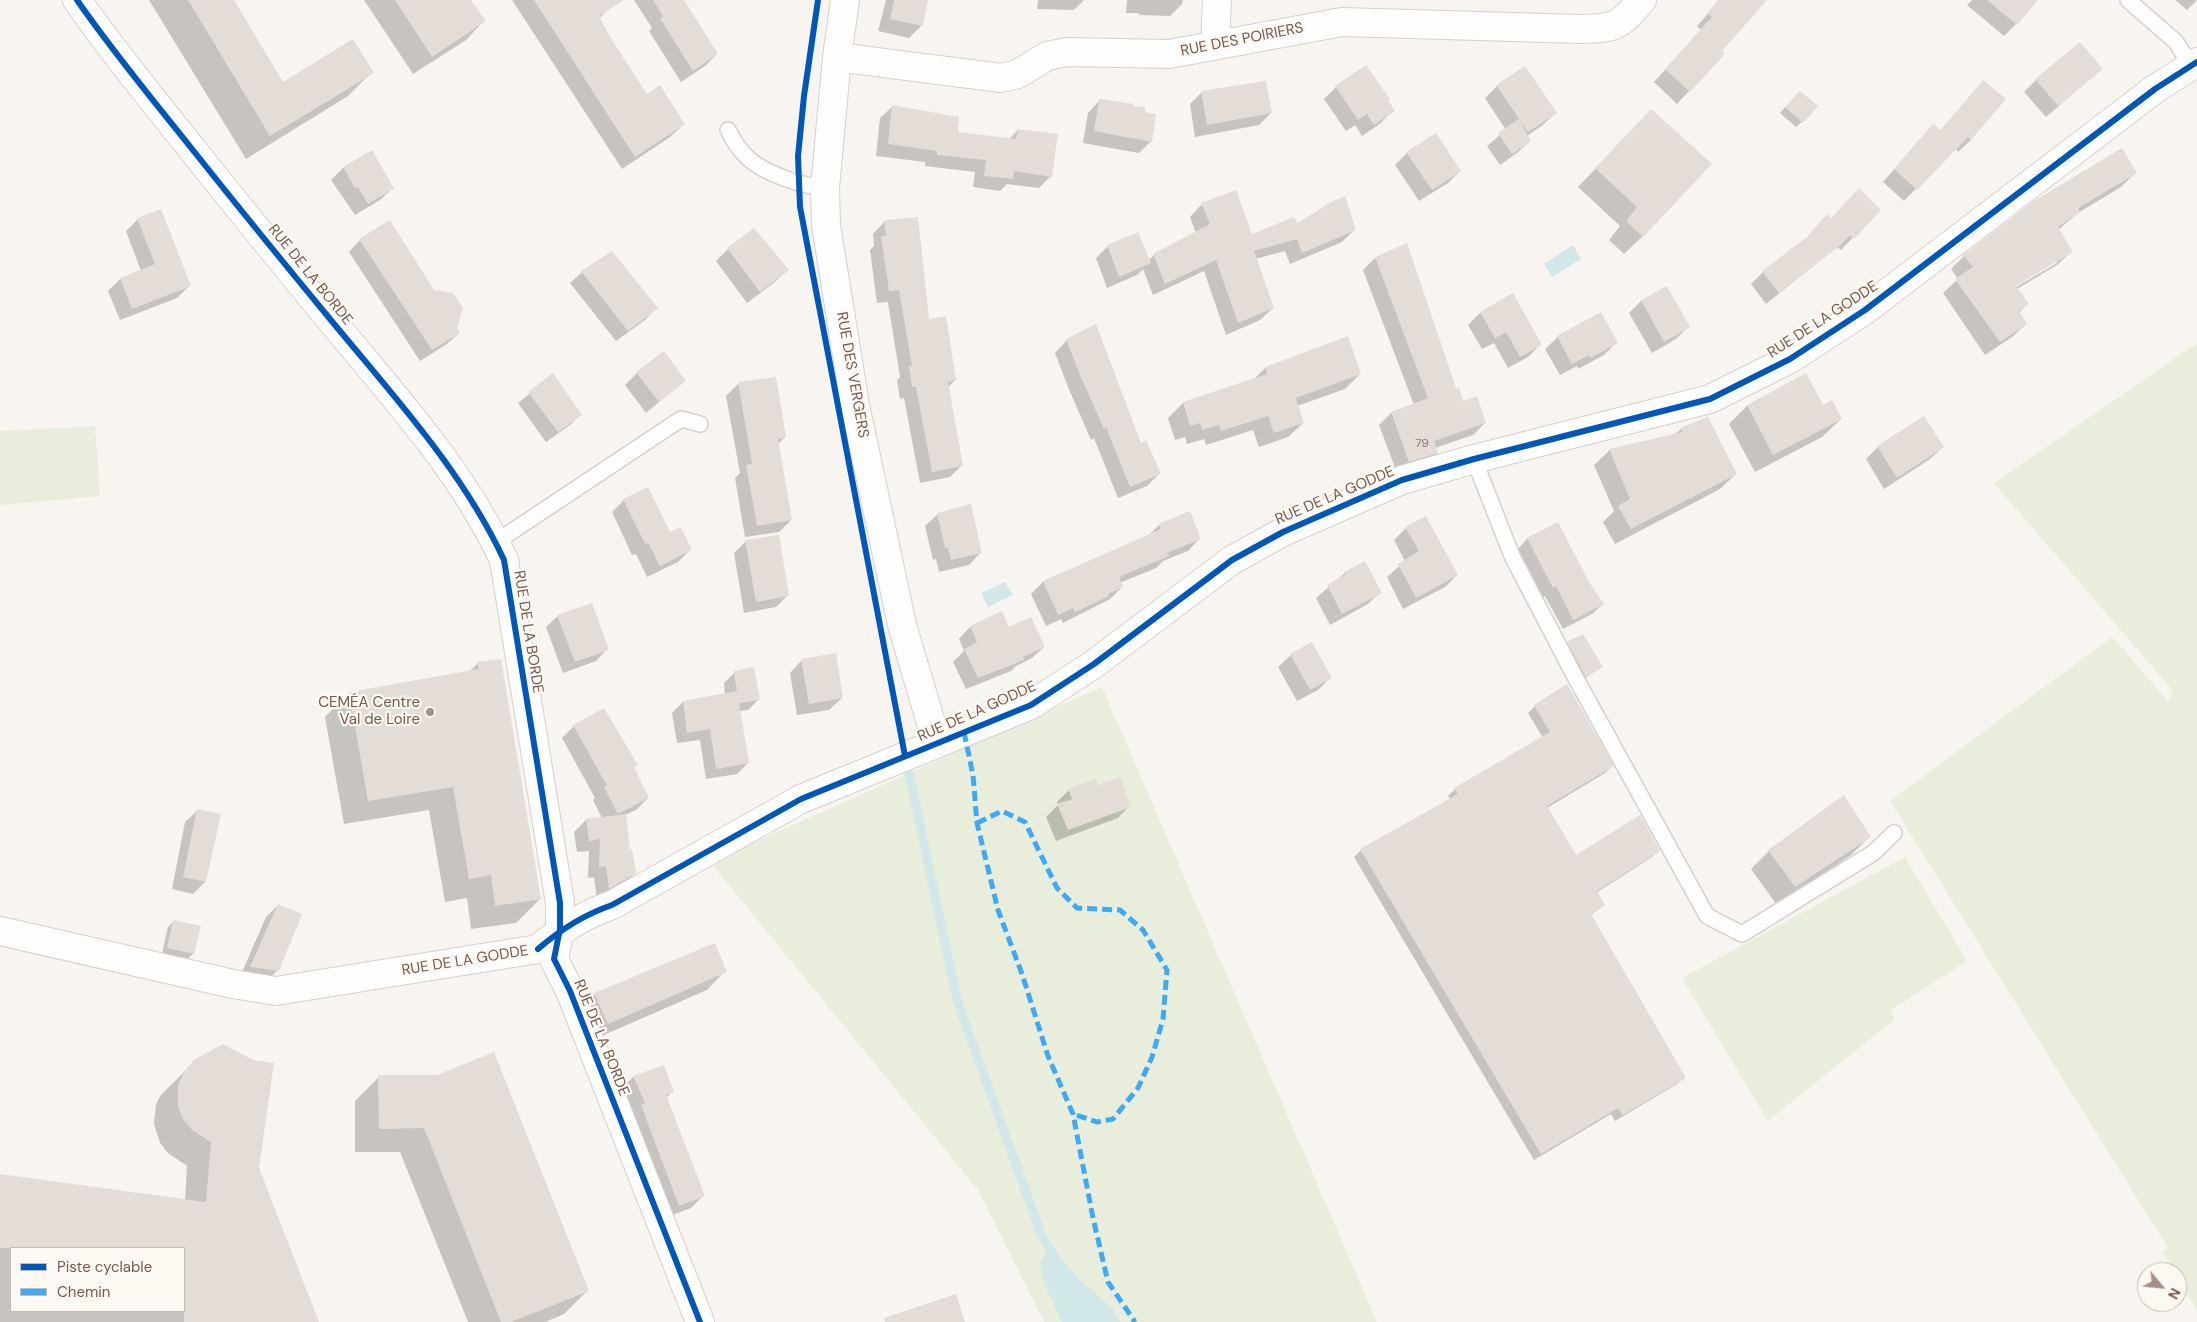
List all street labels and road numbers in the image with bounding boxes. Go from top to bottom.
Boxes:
street label: RUE DES POIRIERS [1179,19,1305,61]
street label: RUE DE LA BORDE [264,221,356,329]
street label: RUE DE LA GODDE [1764,278,1882,362]
street label: RUE DES VERGERS [832,311,872,439]
street label: RUE DE LA GODDE [1273,463,1397,529]
street label: RUE DE LA BORDE [509,569,547,695]
street label: RUE DE LA GODDE [915,678,1039,746]
street label: RUE DE LA GODDE [400,942,530,980]
street label: RUE DE LA BORDE [569,977,633,1099]

